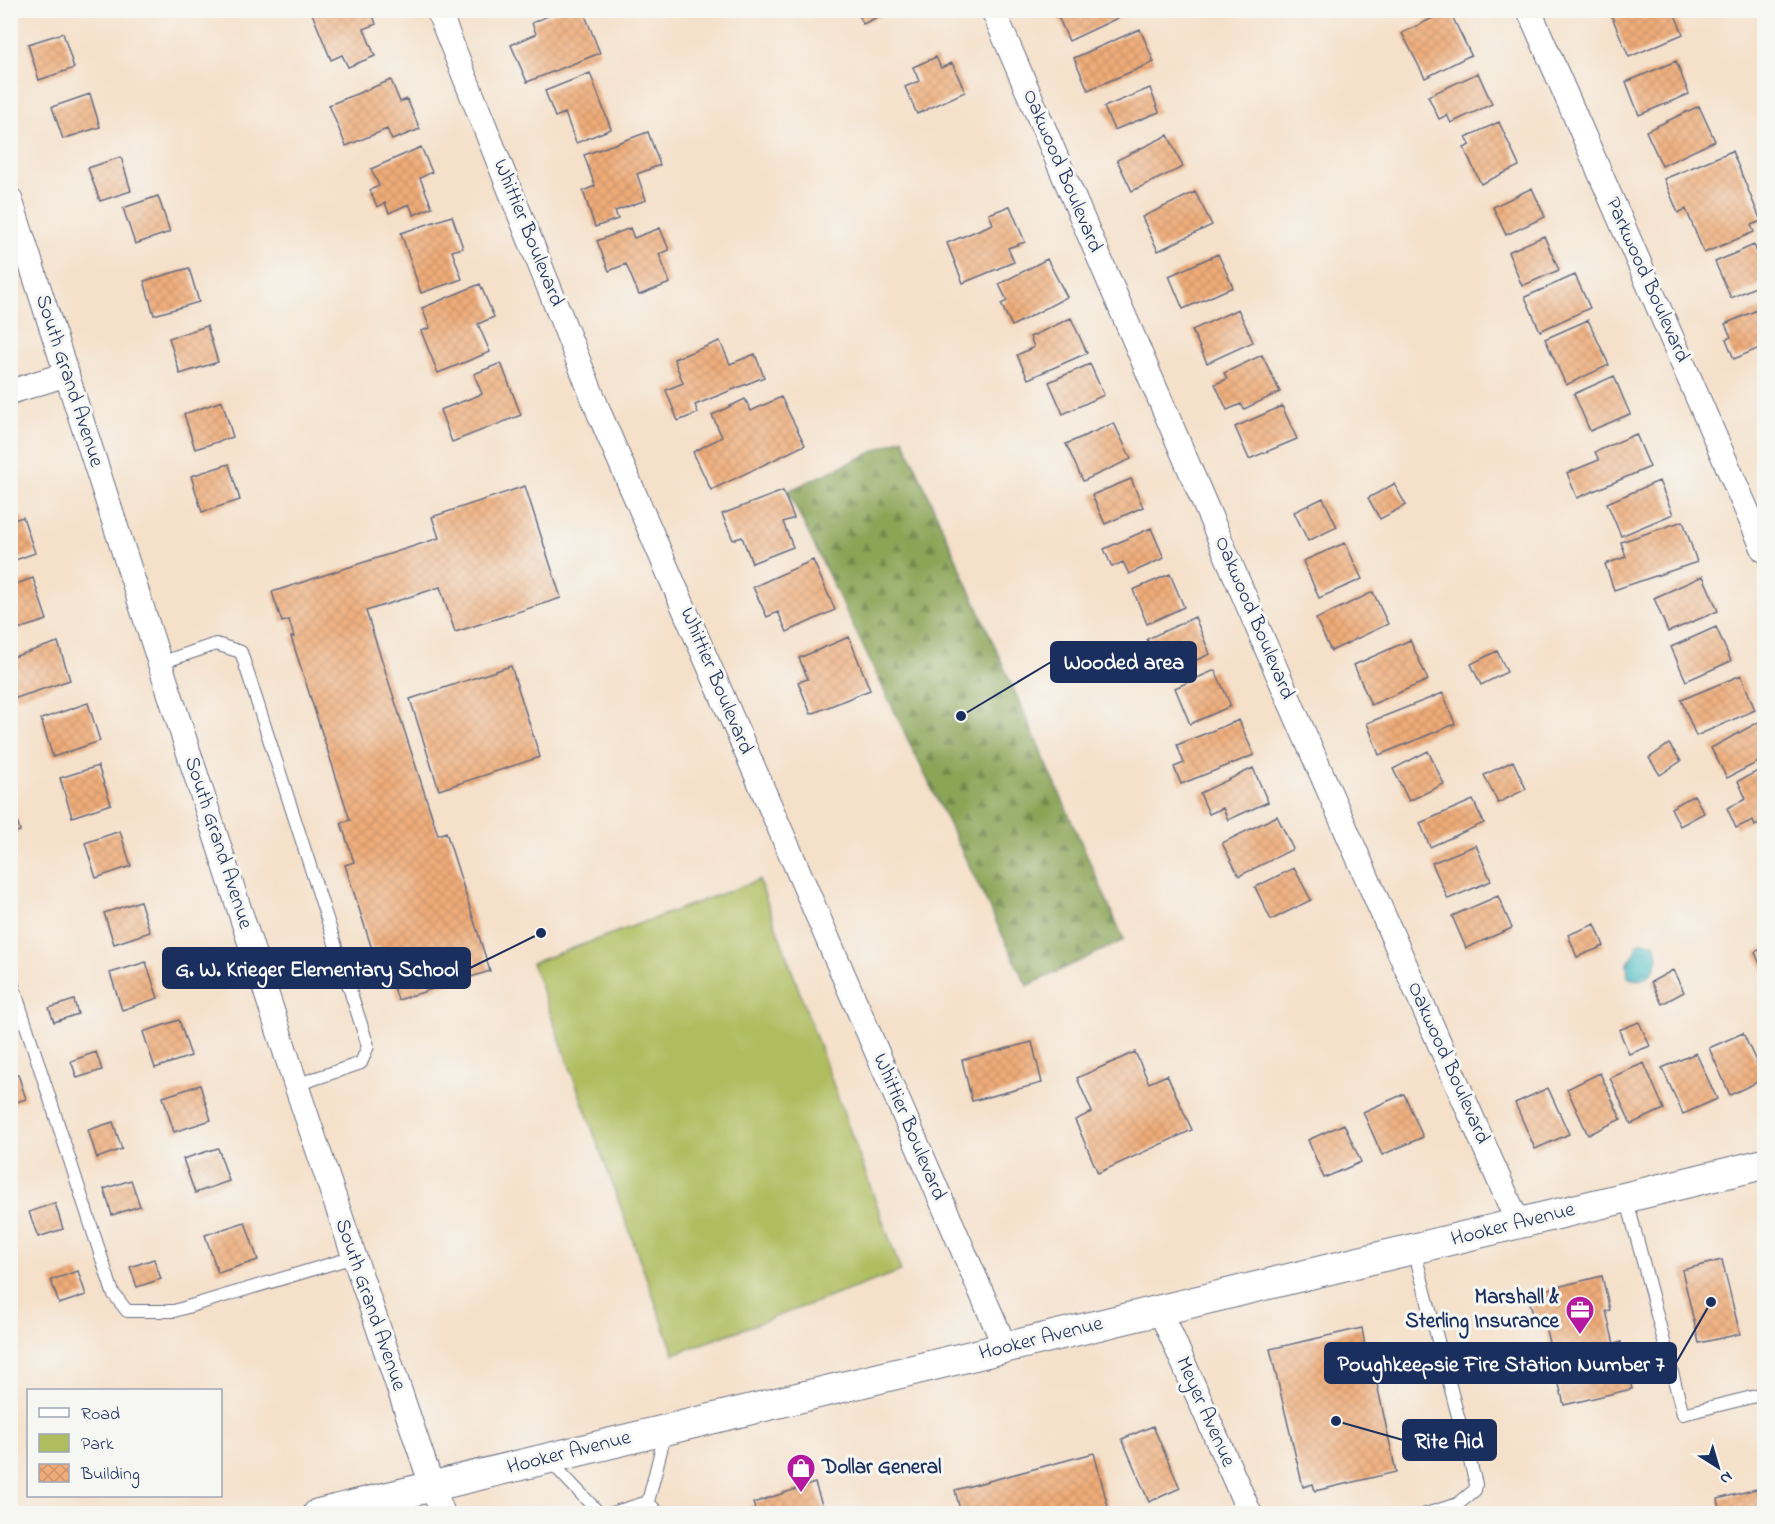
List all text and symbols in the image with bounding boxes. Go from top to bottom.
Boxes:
street label: Oakwood Boulevard [1014,85,1110,257]
street label: Whittier Boulevard [485,155,571,311]
street label: Parkwood Boulevard [1597,193,1697,368]
street label: South Grand Avenue [27,291,111,472]
street label: Oakwood Boulevard [1206,532,1302,704]
street label: Whittier Boulevard [672,603,761,759]
callout: Wooded area [1051,642,1196,682]
text: Wooded area [1064,648,1184,680]
street label: South Grand Avenue [176,753,260,934]
callout: G. W. Krieger Elementary School [163,948,470,988]
text: G. W. Krieger Elementary School [176,955,459,988]
street label: Oakwood Boulevard [1399,977,1497,1149]
street label: Whittier Boulevard [865,1049,954,1205]
street label: Hooker Avenue [1448,1195,1579,1255]
street label: South Grand Avenue [327,1215,414,1395]
place label: Marshall & Sterling Insurance [1405,1283,1560,1339]
office icon: Marshall & Sterling Insurance [1564,1294,1596,1336]
street label: Hooker Avenue [976,1309,1107,1369]
callout: Poughkeepsie Fire Station Number 7 [1325,1343,1676,1383]
text: Poughkeepsie Fire Station Number 7 [1338,1350,1665,1383]
street label: Meyer Avenue [1166,1352,1243,1473]
legend [27,1389,222,1497]
text: Road [81,1402,120,1428]
callout: Rite Aid [1403,1420,1496,1460]
street label: Hooker Avenue [504,1423,635,1483]
text: Rite Aid [1415,1427,1484,1459]
text: Park [81,1432,114,1458]
north arrow [1688,1437,1748,1497]
shop icon: Dollar General [785,1452,817,1494]
place label: Dollar General [821,1453,942,1483]
text: Building [80,1462,140,1489]
text: N [1714,1465,1737,1490]

